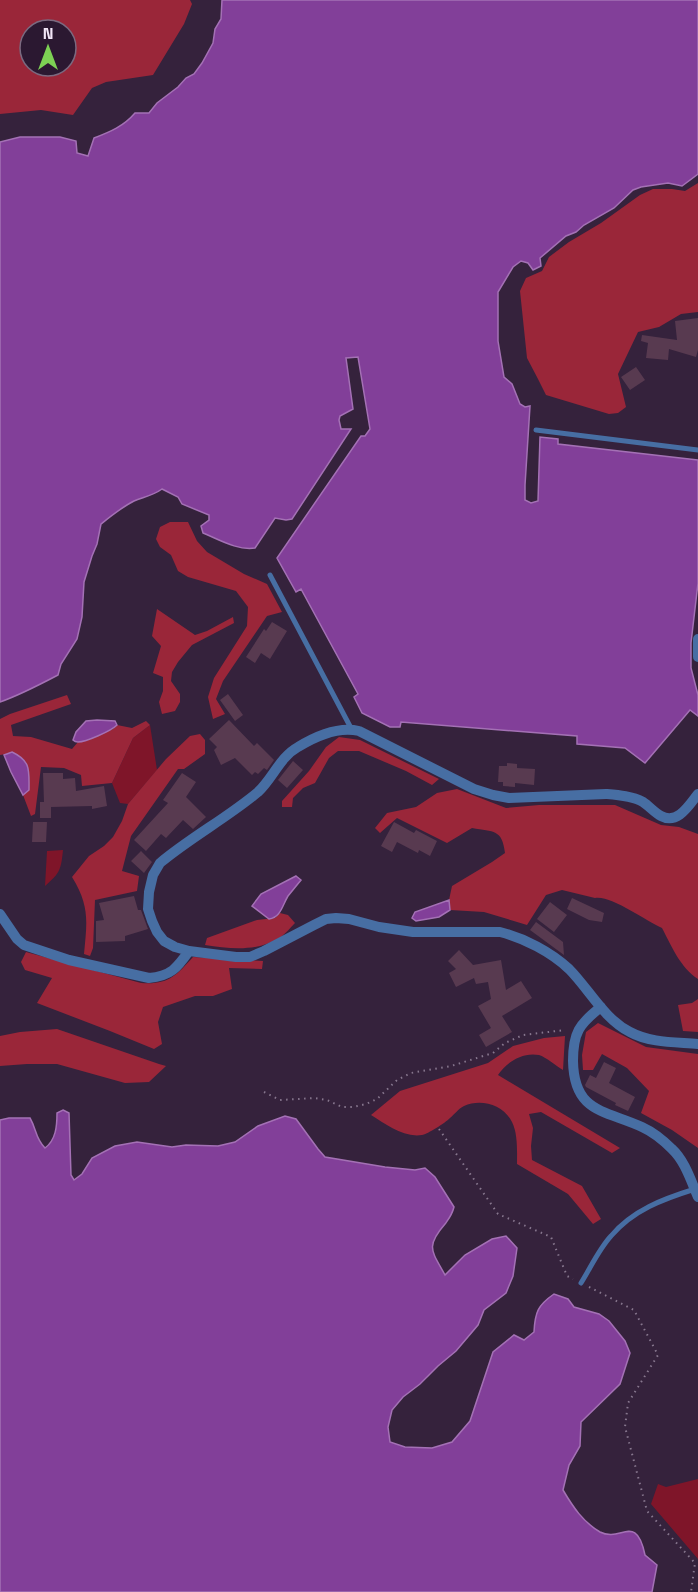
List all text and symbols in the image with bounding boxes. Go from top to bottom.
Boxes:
north arrow [18,18,78,78]
text: N [43,23,53,44]

